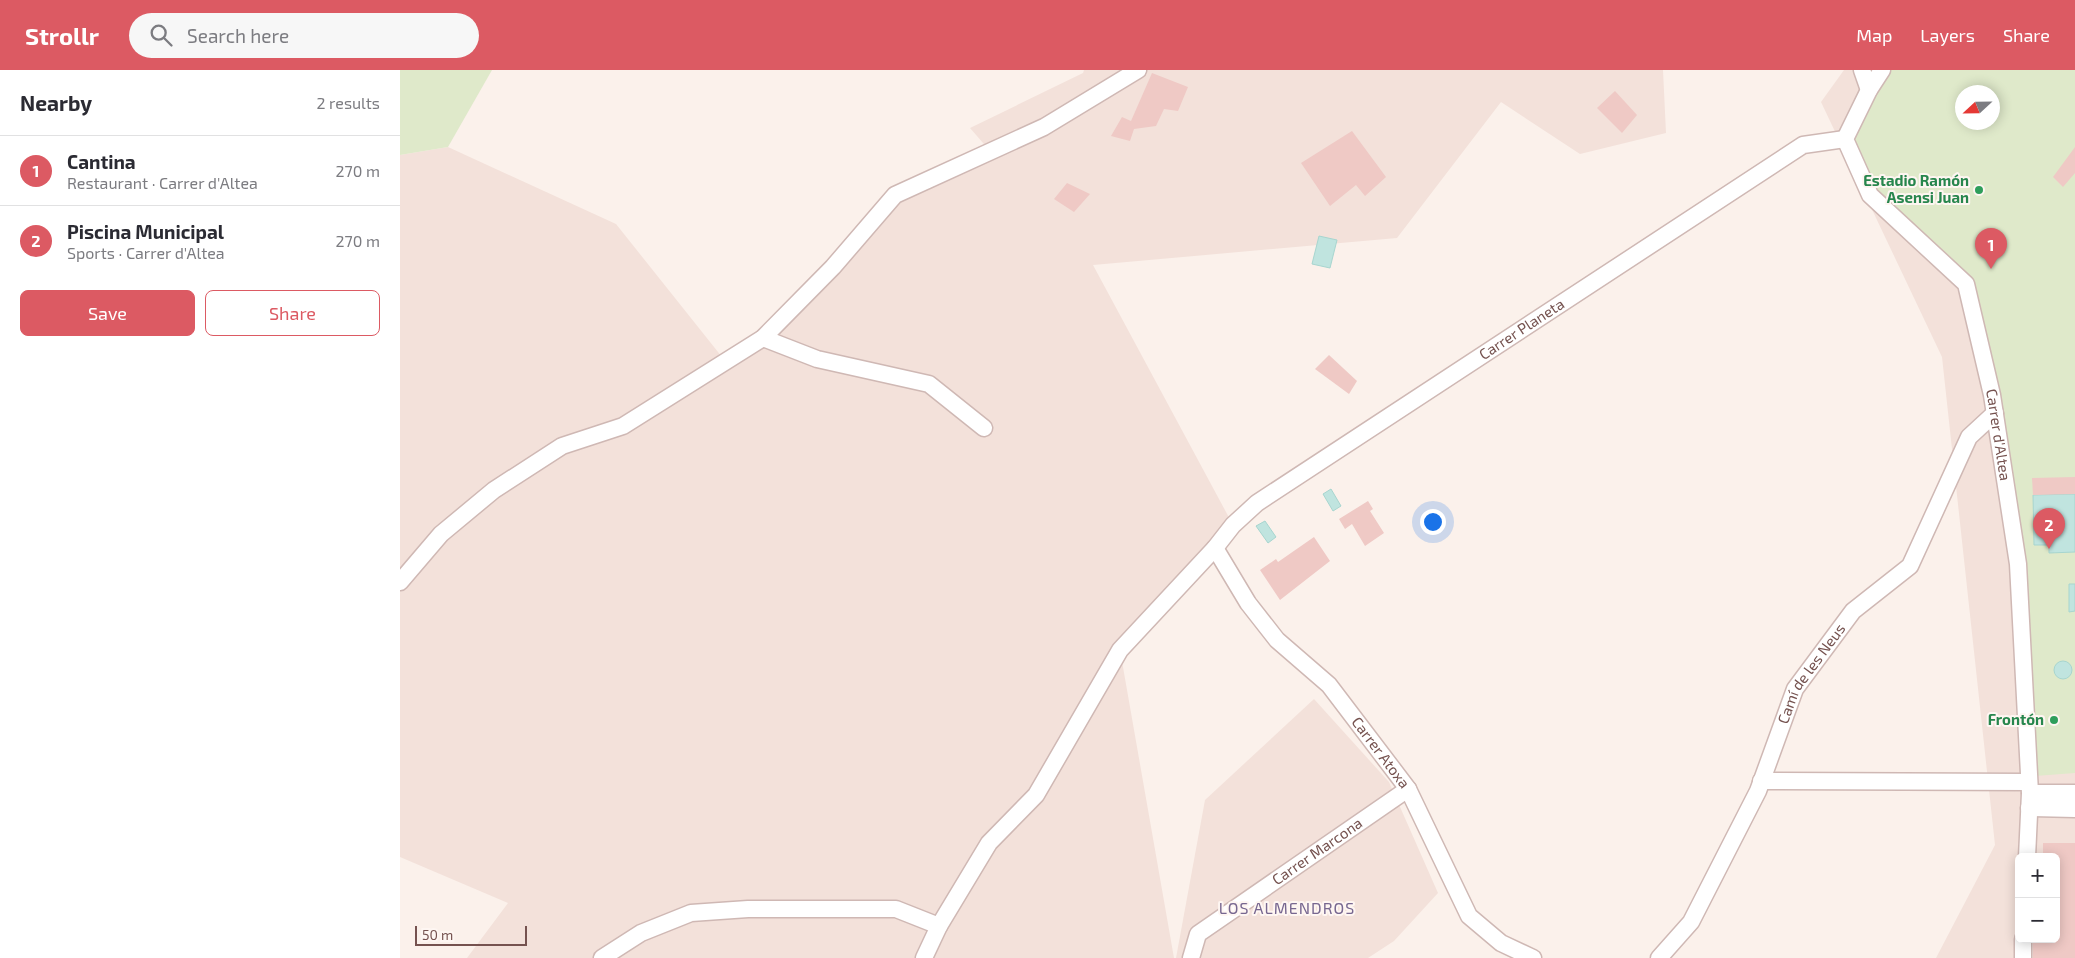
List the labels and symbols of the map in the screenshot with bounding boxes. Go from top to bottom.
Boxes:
north arrow [1955,85,2000,130]
place label: Estadio Ramón Asensi Juan [1863,171,1969,206]
marker: Estadio Ramón Asensi Juan [1973,184,1985,196]
pin: 1 [1975,228,2007,269]
street label: Carrer Planeta [1475,294,1567,363]
street label: Carrer d'Altea [1983,387,2015,482]
pin: 2 [2033,508,2065,549]
your location [1420,509,1446,535]
street label: Camí de les Neus [1773,620,1849,726]
place label: Frontón [1988,710,2044,728]
street label: Carrer Atoxa [1348,713,1414,791]
marker: Frontón [2048,714,2060,726]
street label: Carrer Marcona [1268,813,1365,888]
district label: LOS ALMENDROS [1219,898,1355,917]
scale bar [415,923,528,946]

